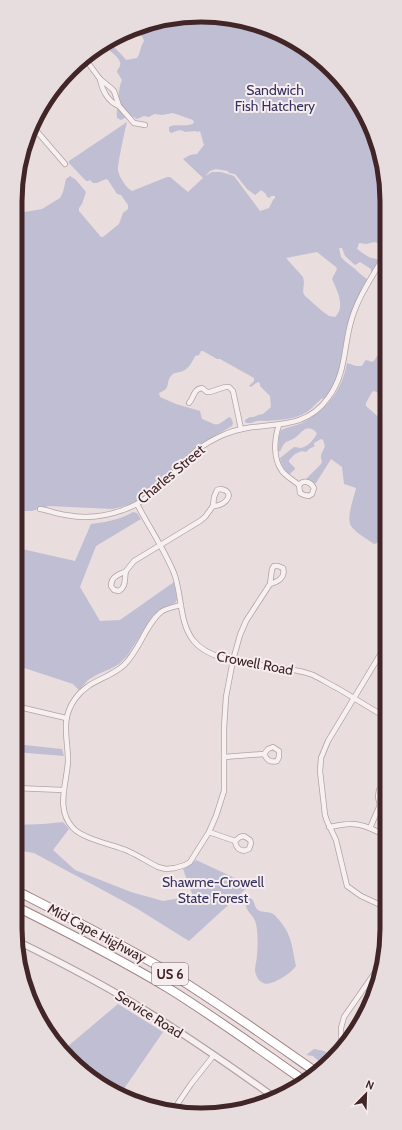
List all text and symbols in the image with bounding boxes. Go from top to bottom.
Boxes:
park label: Sandwich Fish Hatchery [235,81,315,115]
street label: Charles Street [134,440,209,507]
street label: Crowell Road [215,647,295,679]
park label: Shawme-Crowell State Forest [162,873,265,907]
street label: Mid Cape Highway [44,899,150,967]
road number: US 6 [152,963,188,985]
street label: Service Road [112,986,186,1042]
north arrow [346,1074,386,1114]
text: N [364,1077,376,1093]

